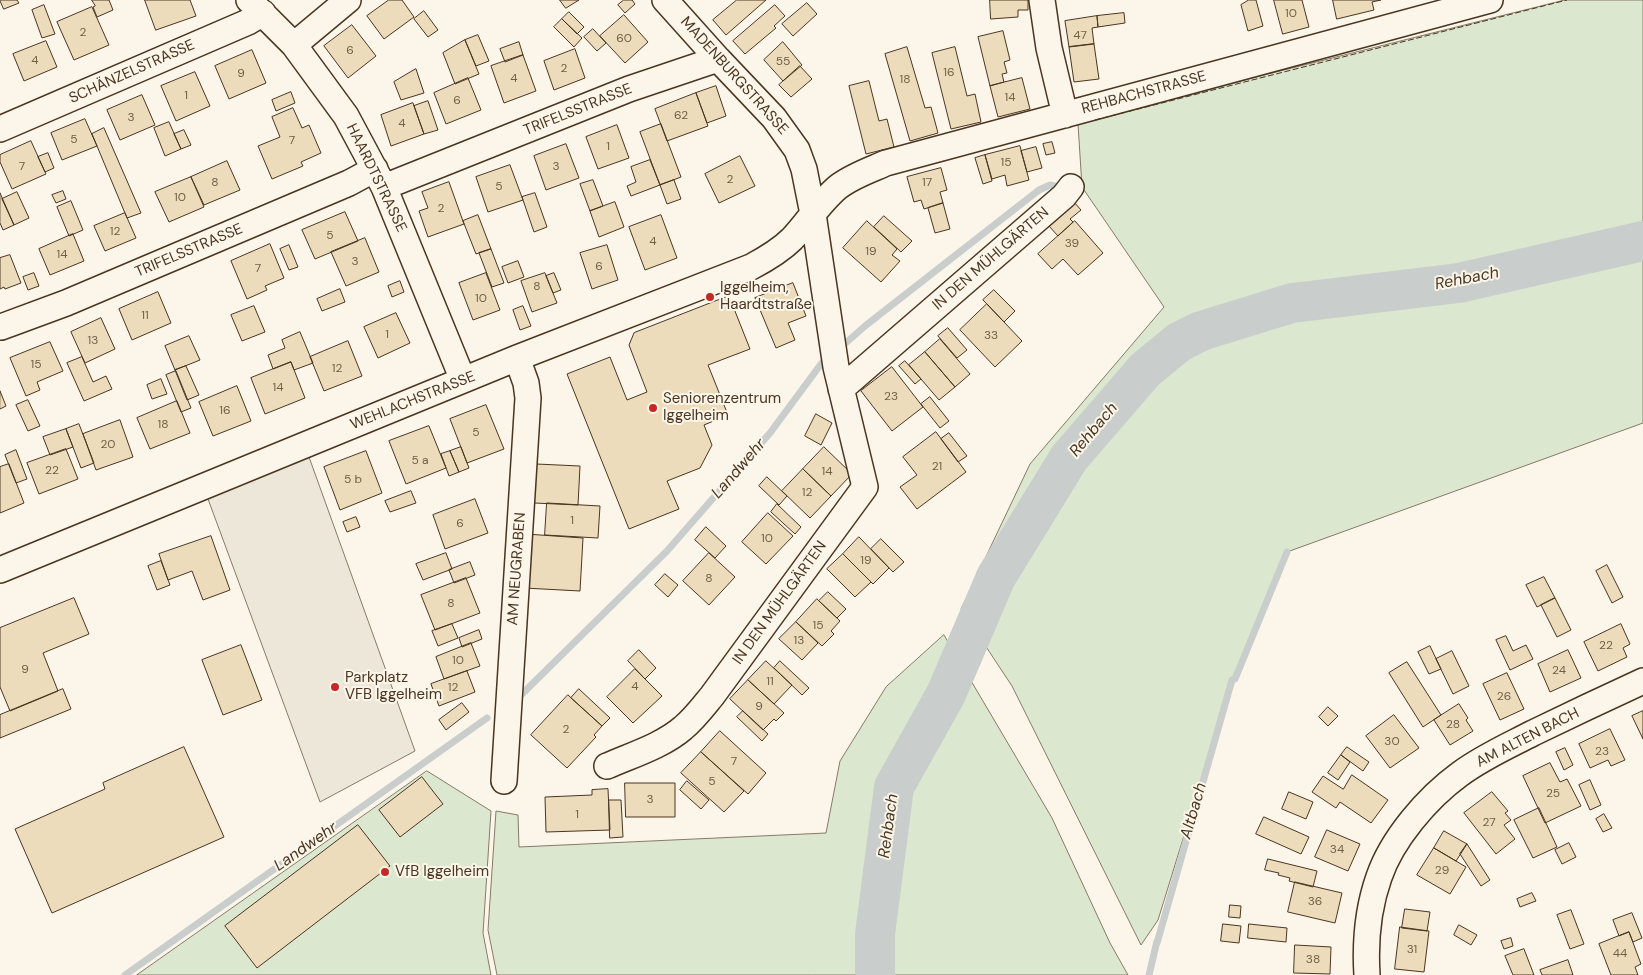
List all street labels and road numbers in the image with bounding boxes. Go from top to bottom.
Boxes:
street label: MADENBURGSTRASSE [676,13,792,139]
street label: SCHÄNZELSTRASSE [66,36,198,108]
street label: REHBACHSTRASSE [1080,68,1208,118]
street label: TRIFELSSTRASSE [521,80,635,140]
street label: HAARDTSTRASSE [342,121,410,235]
street label: IN DEN MÜHLGÄRTEN [929,204,1053,314]
street label: TRIFELSSTRASSE [133,220,245,282]
street label: WEHLACHSTRASSE [348,368,478,434]
street label: AM NEUGRABEN [504,512,530,626]
street label: IN DEN MÜHLGÄRTEN [729,538,831,668]
street label: AM ALTEN BACH [1473,704,1583,772]

